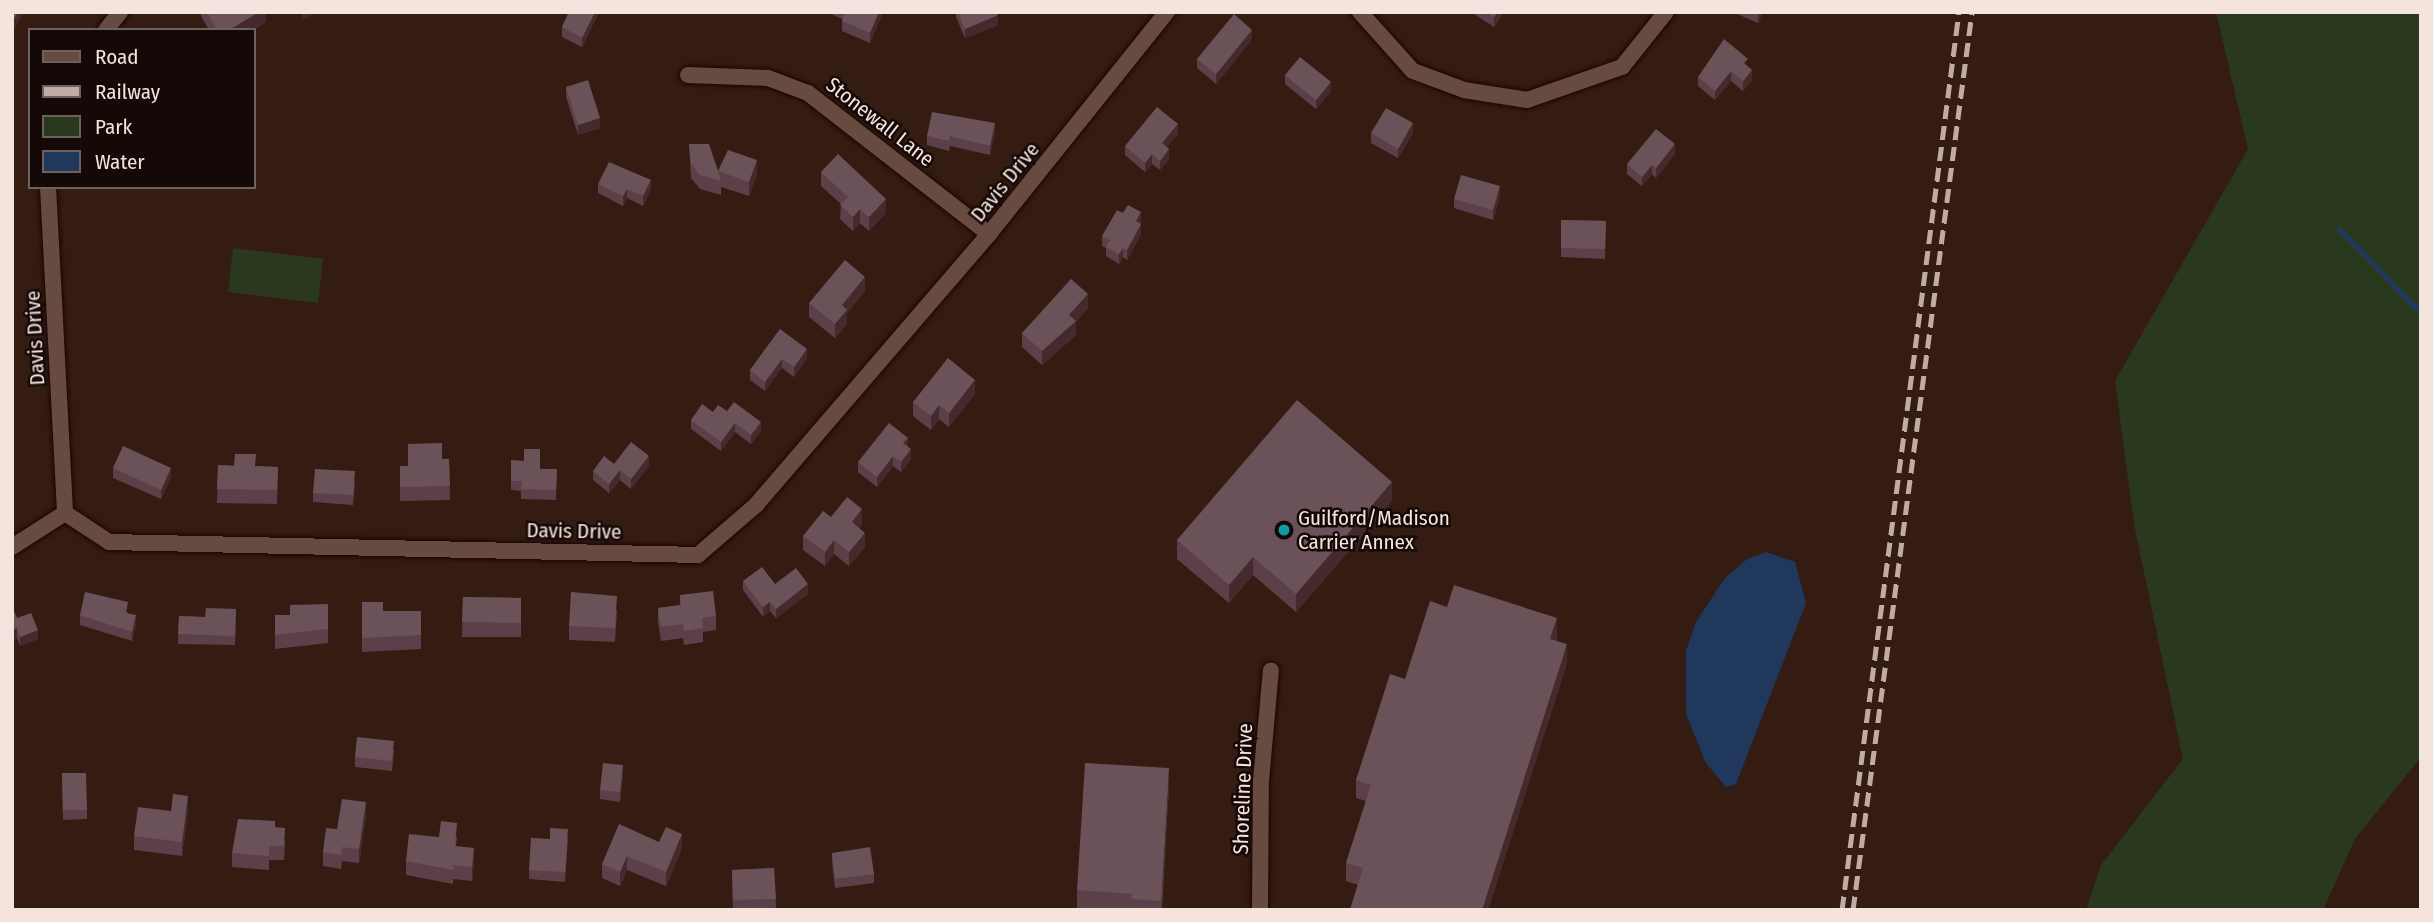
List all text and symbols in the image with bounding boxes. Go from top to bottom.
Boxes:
legend [28,28,256,189]
text: Road [95,44,139,70]
street label: Stonewall Lane [821,72,939,172]
text: Railway [95,79,160,105]
text: Park [95,114,132,140]
street label: Davis Drive [965,137,1045,227]
text: Water [95,149,145,175]
street label: Davis Drive [20,290,50,386]
place label: Guilford/Madison Carrier Annex [1298,505,1450,555]
street label: Davis Drive [526,518,622,544]
marker: Guilford/Madison Carrier Annex [1276,522,1292,538]
street label: Shoreline Drive [1228,723,1258,855]

